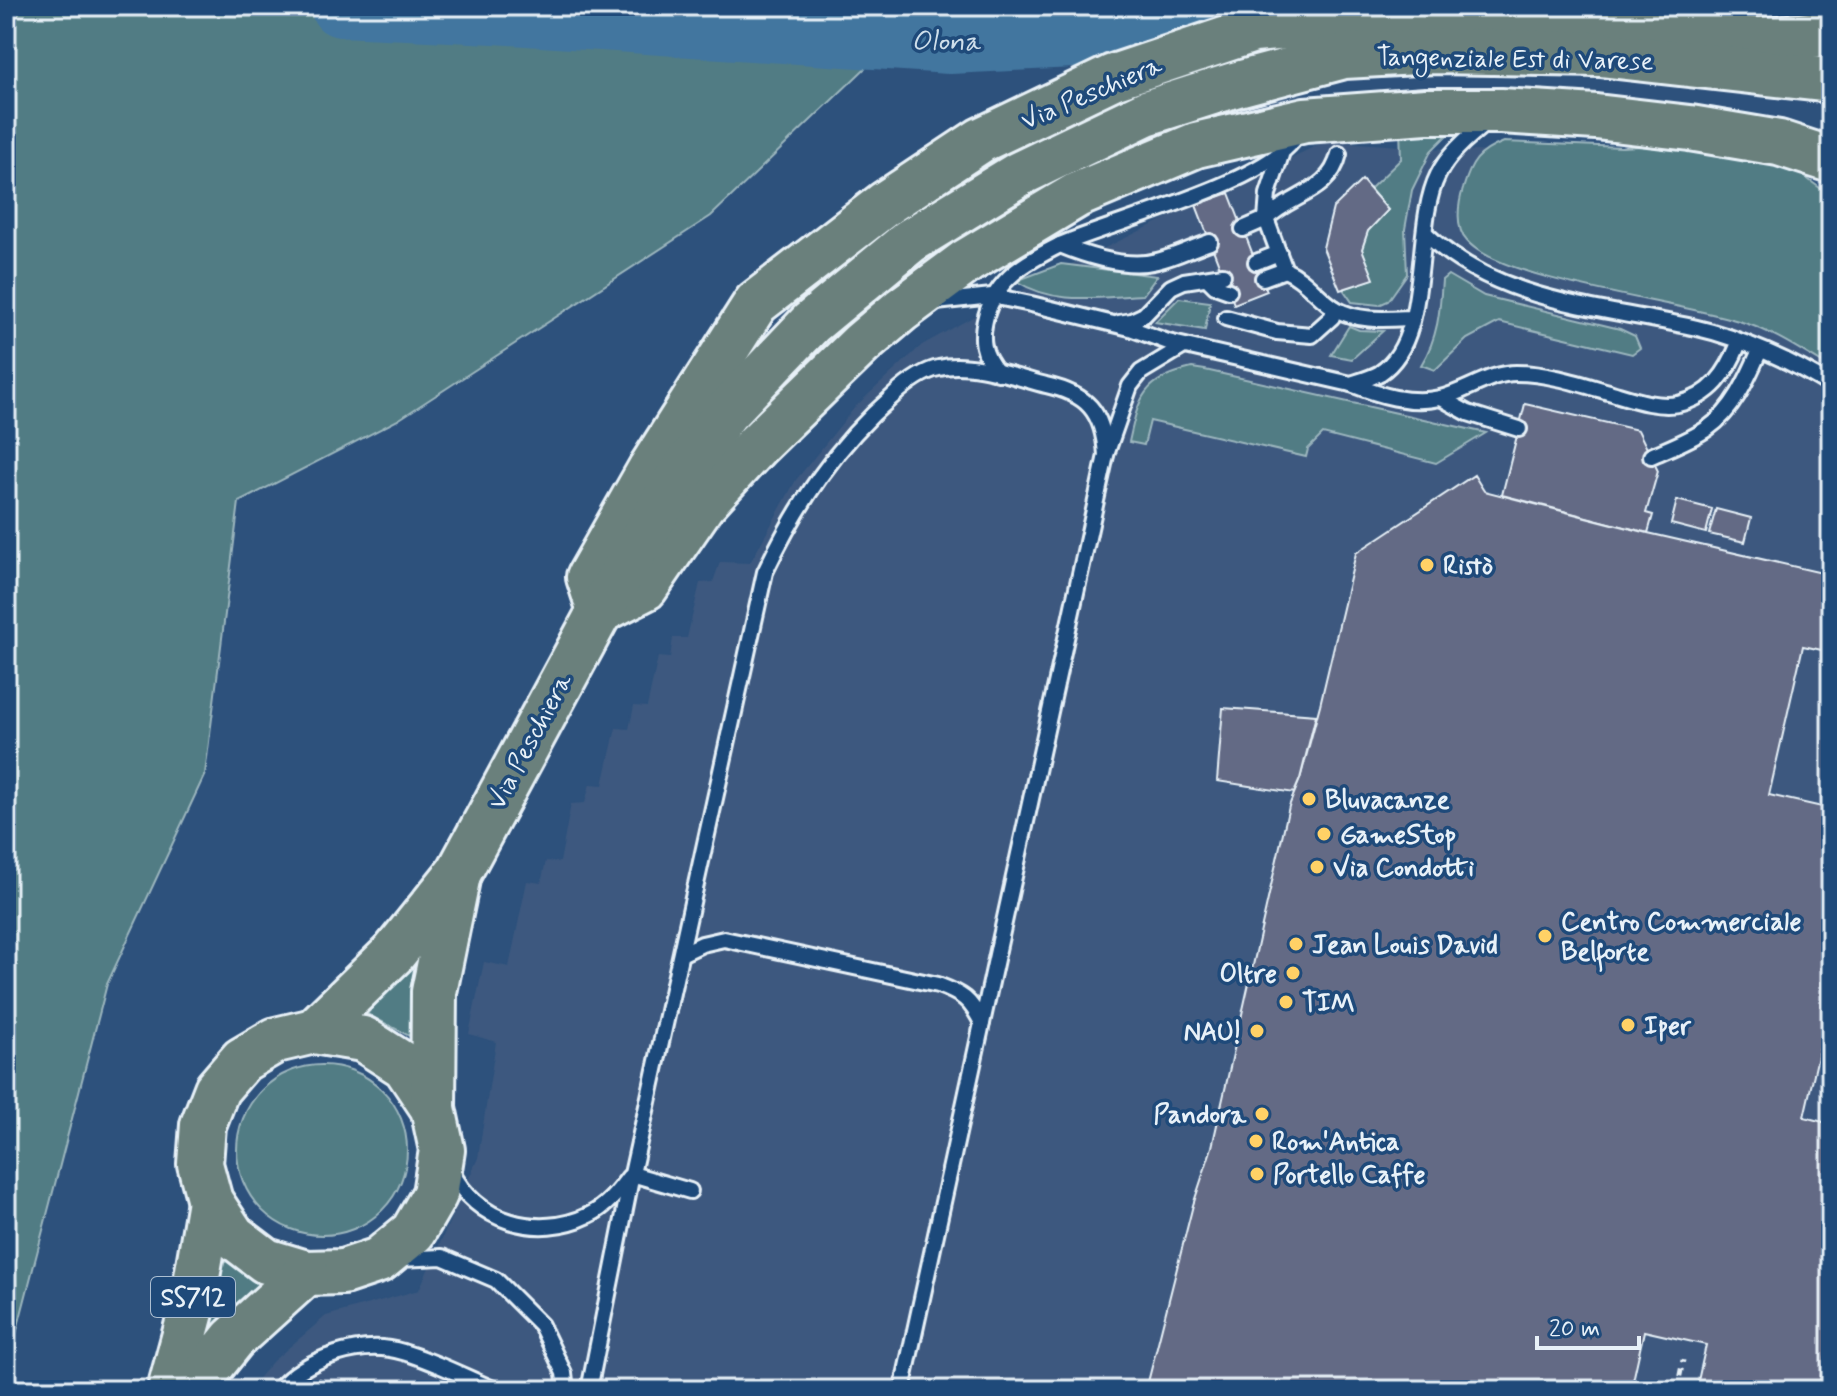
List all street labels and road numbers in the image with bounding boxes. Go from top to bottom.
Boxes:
street label: Tangenziale Est di Varese [1376,41,1654,81]
street label: Via Peschiera [1016,49,1168,139]
street label: Via Peschiera [481,668,581,816]
road number: SS712 [151,1277,235,1317]

